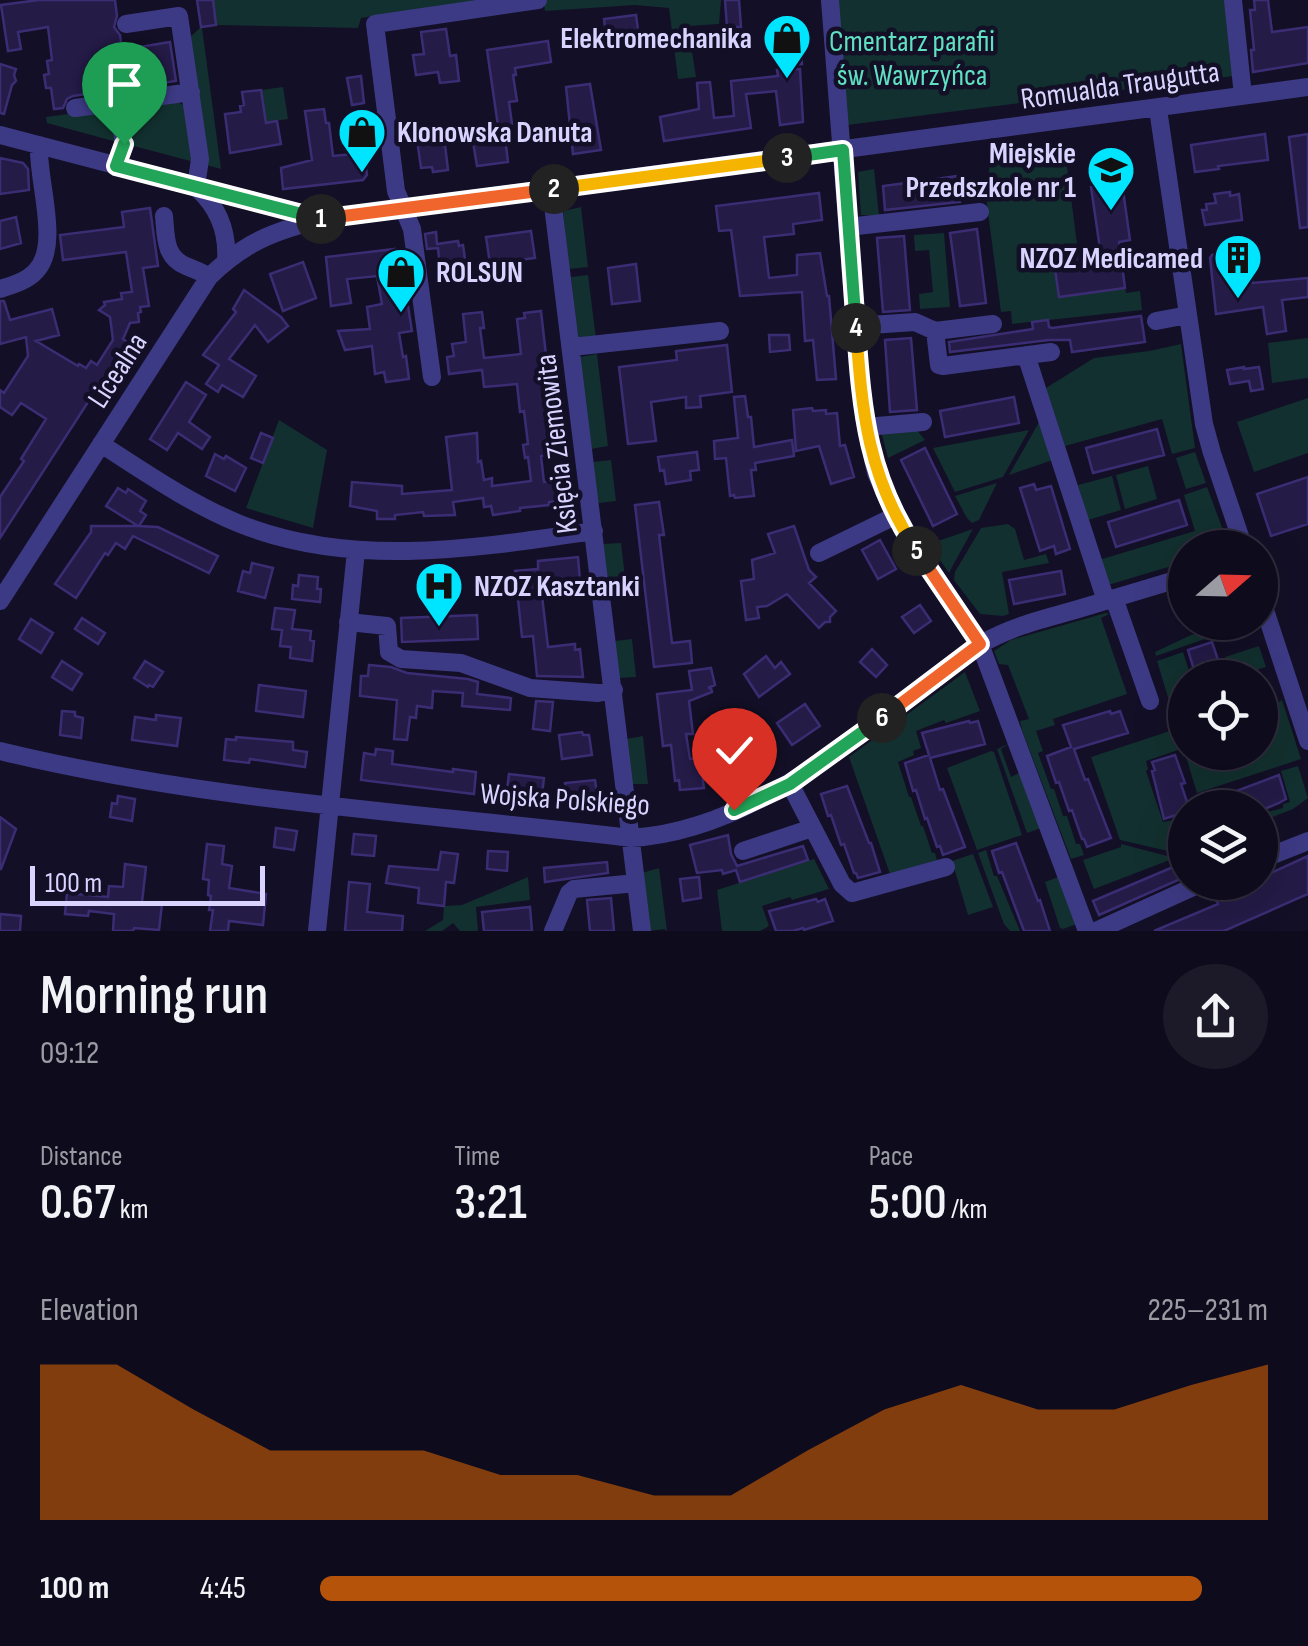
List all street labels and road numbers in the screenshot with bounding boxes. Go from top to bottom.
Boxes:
street label: Romualda Traugutta [1019,54,1222,118]
street label: Licealna [80,326,155,415]
street label: Księcia Ziemowita [528,352,586,536]
street label: Wojska Polskiego [479,776,651,824]

